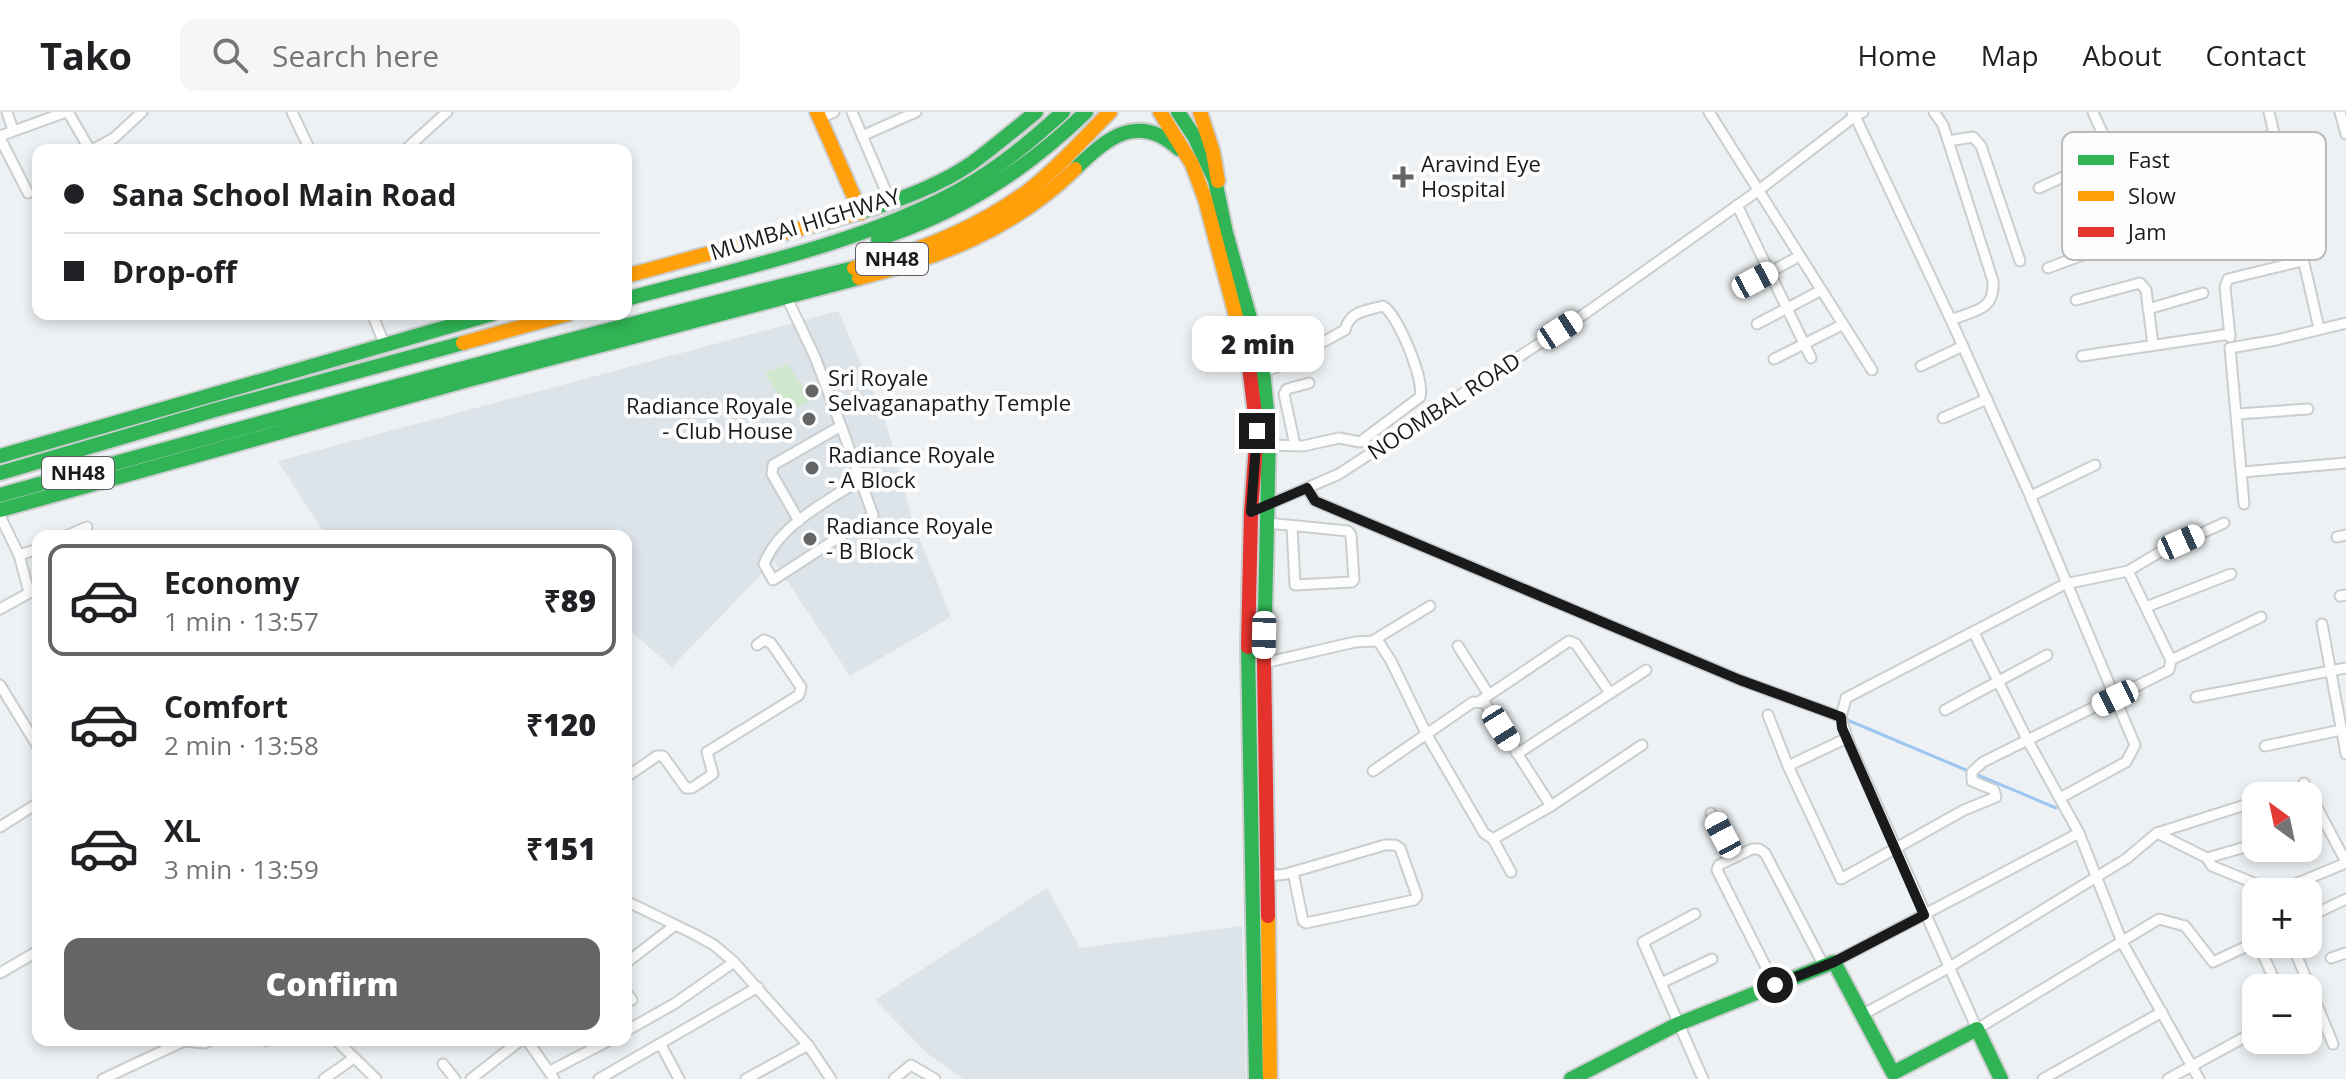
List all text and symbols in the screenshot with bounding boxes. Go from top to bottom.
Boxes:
search box [180,19,740,91]
text: Tako [40,29,132,81]
icon: search [208,33,252,77]
text: Search here [272,35,439,76]
text: Home [1858,36,1937,74]
text: Map [1981,36,2039,74]
text: About [2083,36,2161,74]
text: Contact [2205,36,2306,74]
legend [2062,132,2326,260]
text: Fast [2128,144,2170,174]
place label: Aravind Eye Hospital [1421,148,1541,203]
marker: Aravind Eye Hospital [1392,166,1414,188]
text: Sana School Main Road [112,174,457,215]
street label: MUMBAI HIGHWAY [706,180,904,266]
text: Slow [2128,180,2176,210]
text: Jam [2126,216,2167,246]
road number: NH48 [856,243,928,275]
text: Drop-off [112,251,237,292]
car [1728,258,1782,302]
car [1533,307,1587,353]
callout: 2 min [1191,315,1323,371]
text: 2 min [1221,326,1295,362]
street label: NOOMBAL ROAD [1361,345,1526,466]
place label: Sri Royale Selvaganapathy Temple [828,362,1071,417]
marker: Sri Royale Selvaganapathy Temple [803,382,821,400]
place label: Radiance Royale - Club House [626,390,793,445]
marker: Radiance Royale - Club House [800,410,818,428]
route end [1239,413,1275,449]
place label: Radiance Royale - A Block [828,439,995,494]
road number: NH48 [42,457,114,489]
marker: Radiance Royale - A Block [803,459,821,477]
place label: Radiance Royale - B Block [826,510,993,565]
car [2154,521,2208,563]
marker: Radiance Royale - B Block [801,530,819,548]
text: Economy [164,562,300,603]
icon: car [68,564,140,636]
text: ₹89 [544,580,596,621]
text: 1 min · 13:57 [164,603,319,639]
car [1252,611,1276,659]
car [2088,677,2142,719]
text: Comfort [164,686,288,727]
icon: car [68,688,140,760]
car [1478,701,1524,755]
text: ₹120 [526,704,596,745]
text: 2 min · 13:58 [164,727,319,763]
north arrow [2242,782,2322,862]
map controls [2242,782,2322,1054]
car [1701,808,1745,862]
text: XL [164,810,201,851]
icon: car [68,812,140,884]
text: ₹151 [526,828,596,869]
text: 3 min · 13:59 [164,851,319,887]
button: + [2242,878,2322,958]
button: Confirm [64,938,600,1030]
route start [1757,967,1793,1003]
button: − [2242,974,2322,1054]

